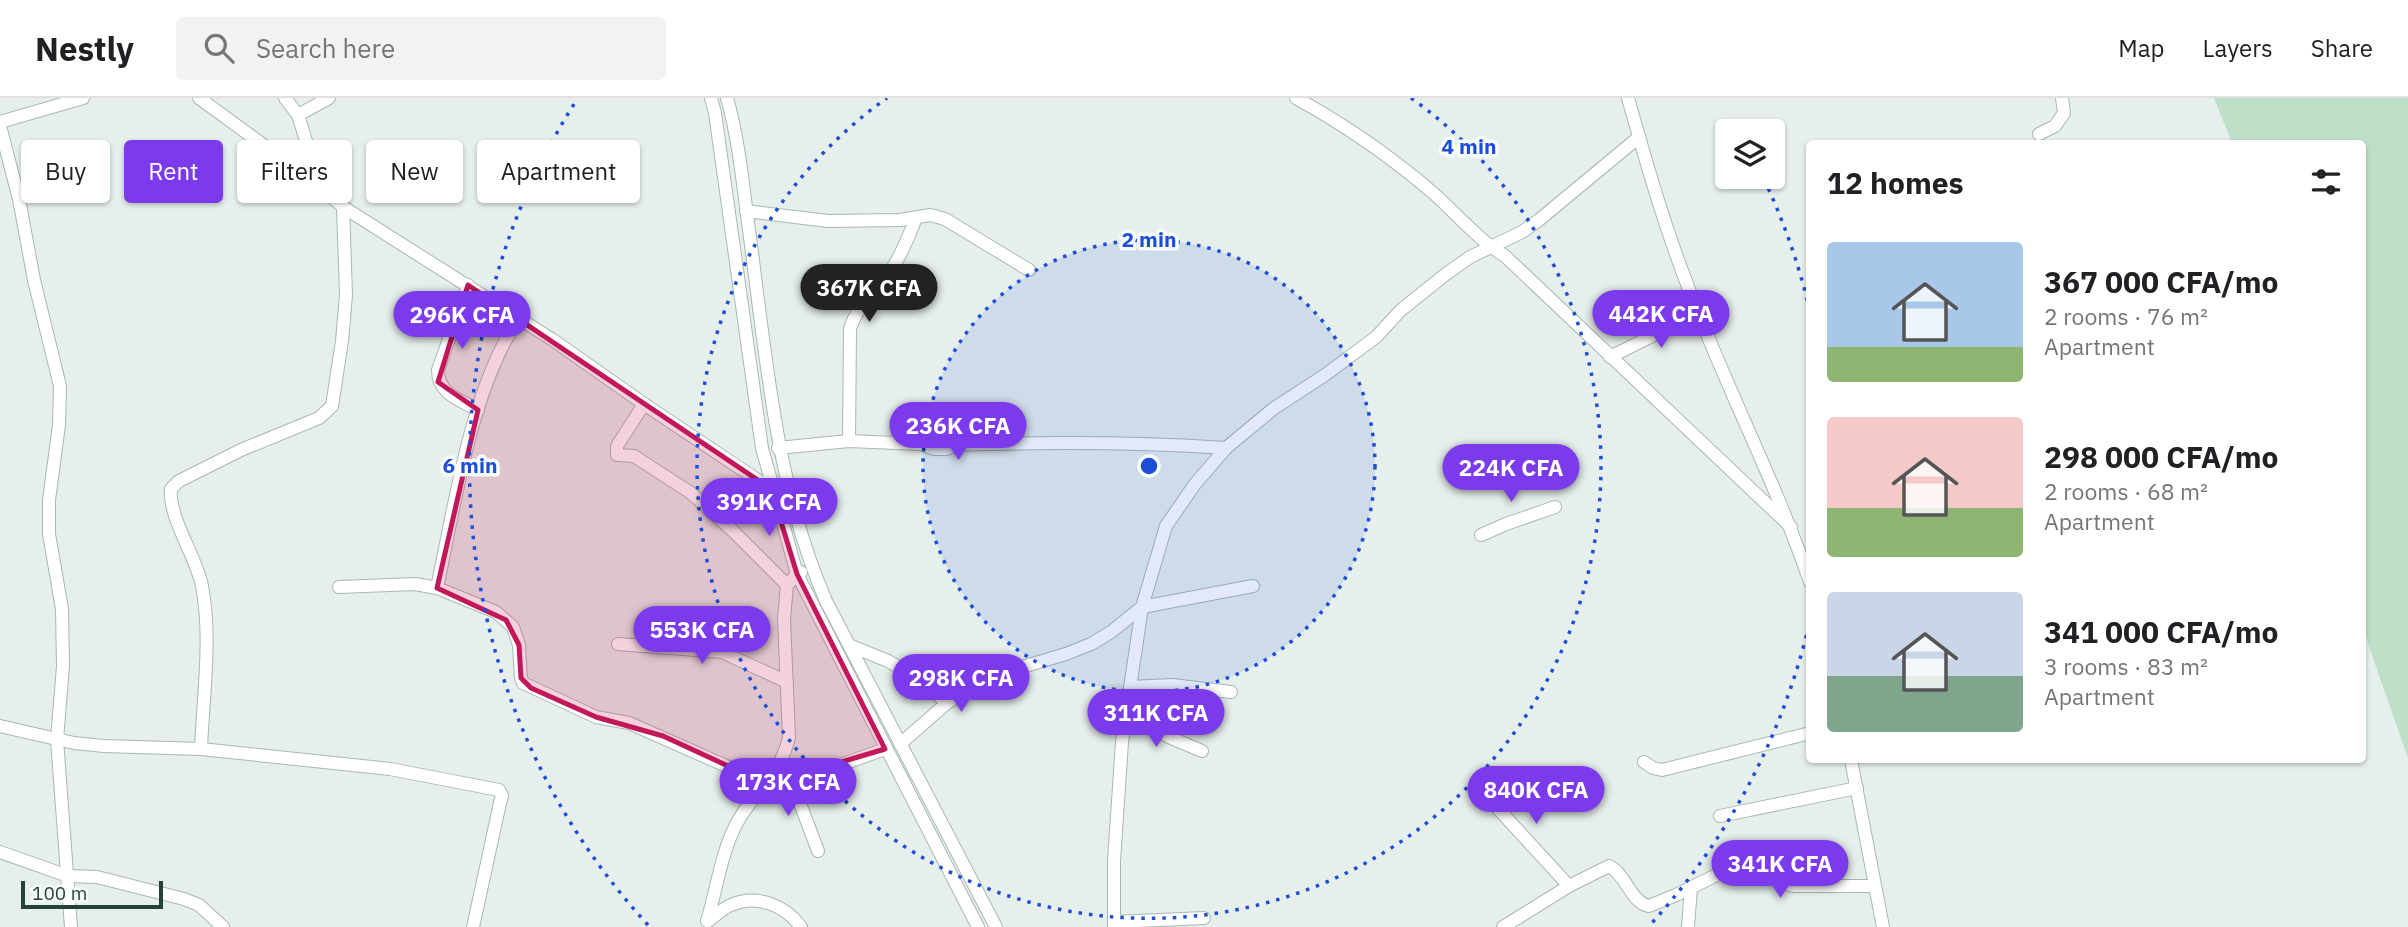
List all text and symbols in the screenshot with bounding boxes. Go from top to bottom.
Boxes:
search box [176,17,666,80]
text: Nestly [35,27,134,70]
icon: search [200,29,238,67]
text: Search here [256,31,395,65]
text: Map [2118,32,2165,64]
text: Layers [2203,32,2273,64]
text: Share [2311,32,2373,64]
map controls [1715,119,1785,189]
button: layers [1715,119,1785,189]
text: 4 min [1442,132,1496,160]
chip: Buy [21,140,110,203]
chip: Rent [124,140,223,203]
chip: Filters [237,140,352,203]
chip: New [366,140,463,203]
chip: Apartment [477,140,640,203]
text: 12 homes [1827,163,1964,202]
icon: filters [2307,163,2345,201]
text: 2 min [1122,225,1176,253]
text: 367 000 CFA/mo [2044,262,2278,301]
pin: 367K CFA [797,264,941,324]
icon: home [1883,270,1967,354]
text: 367K CFA [816,272,922,302]
pin: 442K CFA [1589,290,1733,350]
pin: 296K CFA [390,292,534,351]
text: 442K CFA [1608,298,1714,328]
text: 296K CFA [409,299,515,329]
text: 2 rooms · 76 m² [2044,301,2208,331]
text: Apartment [2044,331,2155,361]
pin: 236K CFA [886,402,1030,462]
text: 236K CFA [905,410,1011,440]
text: 298 000 CFA/mo [2044,437,2278,476]
pin: 224K CFA [1439,444,1583,504]
icon: home [1883,445,1967,529]
text: 6 min [443,451,497,479]
text: 224K CFA [1458,452,1564,482]
centre of rings [1137,454,1161,478]
text: 2 rooms · 68 m² [2044,476,2208,506]
pin: 391K CFA [697,478,841,538]
text: 391K CFA [716,486,822,516]
text: Apartment [2044,506,2155,536]
pin: 553K CFA [630,606,774,666]
text: 341 000 CFA/mo [2044,612,2278,651]
text: 553K CFA [649,614,755,644]
icon: home [1883,620,1967,704]
text: 3 rooms · 83 m² [2044,651,2208,681]
pin: 298K CFA [889,654,1033,714]
text: 298K CFA [908,662,1014,692]
text: Apartment [2044,681,2155,711]
pin: 311K CFA [1084,690,1228,749]
text: 311K CFA [1103,697,1209,727]
pin: 173K CFA [716,758,860,818]
text: 173K CFA [735,766,841,796]
pin: 840K CFA [1464,766,1608,826]
text: 840K CFA [1483,774,1589,804]
pin: 341K CFA [1708,840,1852,900]
text: 341K CFA [1727,848,1833,878]
scale bar [21,878,163,910]
text: 100 m [32,881,87,905]

